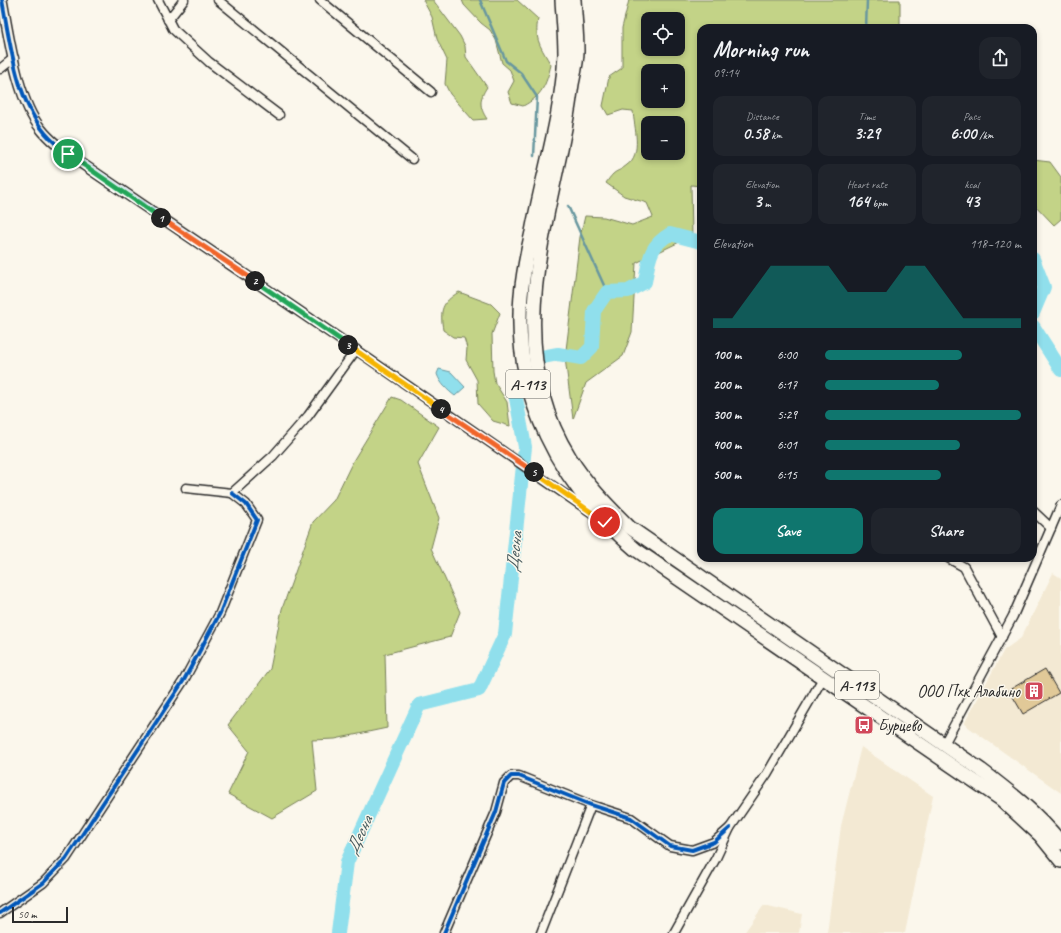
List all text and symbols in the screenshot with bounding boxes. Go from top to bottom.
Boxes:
map controls [641,12,685,160]
button: locate [641,12,685,56]
text: Morning run [713,36,809,64]
button: share [979,37,1021,79]
button: + [641,64,685,108]
text: 09:14 [713,65,739,81]
text: Distance [746,109,779,123]
text: Time [859,109,875,123]
text: Pace [963,109,980,123]
button: − [641,116,685,160]
text: 0.58 [743,123,769,144]
text: 3:29 [854,123,880,144]
text: 6:00 [950,123,976,144]
text: km [769,128,782,142]
text: /km [976,128,994,142]
pin [51,137,85,171]
icon: arrive [57,143,79,165]
text: Elevation [745,177,779,191]
text: Heart rate [847,177,887,191]
text: kcal [964,177,979,191]
text: 3 [754,191,762,212]
text: 164 [846,191,870,212]
text: 43 [964,191,979,212]
text: m [762,196,771,210]
text: bpm [870,196,888,210]
pin: 1 [151,208,171,228]
text: 1 [159,211,163,225]
text: Elevation [713,236,753,252]
text: 118–120 m [970,236,1021,252]
pin: 2 [245,271,265,291]
text: 2 [253,274,257,288]
pin: 3 [338,335,358,355]
text: 3 [346,338,350,352]
text: 100 m [713,347,741,363]
text: 6:00 [777,347,797,363]
road number: А-113 [506,370,550,398]
text: 200 m [713,377,741,393]
text: 6:17 [777,377,797,393]
pin: 4 [431,399,451,419]
text: 4 [439,402,443,416]
text: 300 m [713,407,741,423]
text: 5:29 [777,407,797,423]
text: 400 m [713,437,741,453]
text: 6:01 [777,437,797,453]
pin: 5 [524,462,544,482]
text: 5 [532,465,536,479]
text: 500 m [713,467,741,483]
text: 6:15 [777,467,797,483]
pin [588,505,622,539]
button: Save [713,508,863,554]
button: Share [871,508,1021,554]
icon: check [594,511,616,533]
water label: Десна [501,529,527,574]
road number: А-113 [835,671,879,699]
building icon: ООО Пхк Алабино [1023,680,1045,702]
place label: ООО Пхк Алабино [917,681,1021,702]
bus stop icon: Бурцево [853,714,875,736]
place label: Бурцево [878,715,923,736]
water label: Десна [340,811,378,859]
scale bar [12,905,68,924]
text: 50 m [18,907,37,921]

